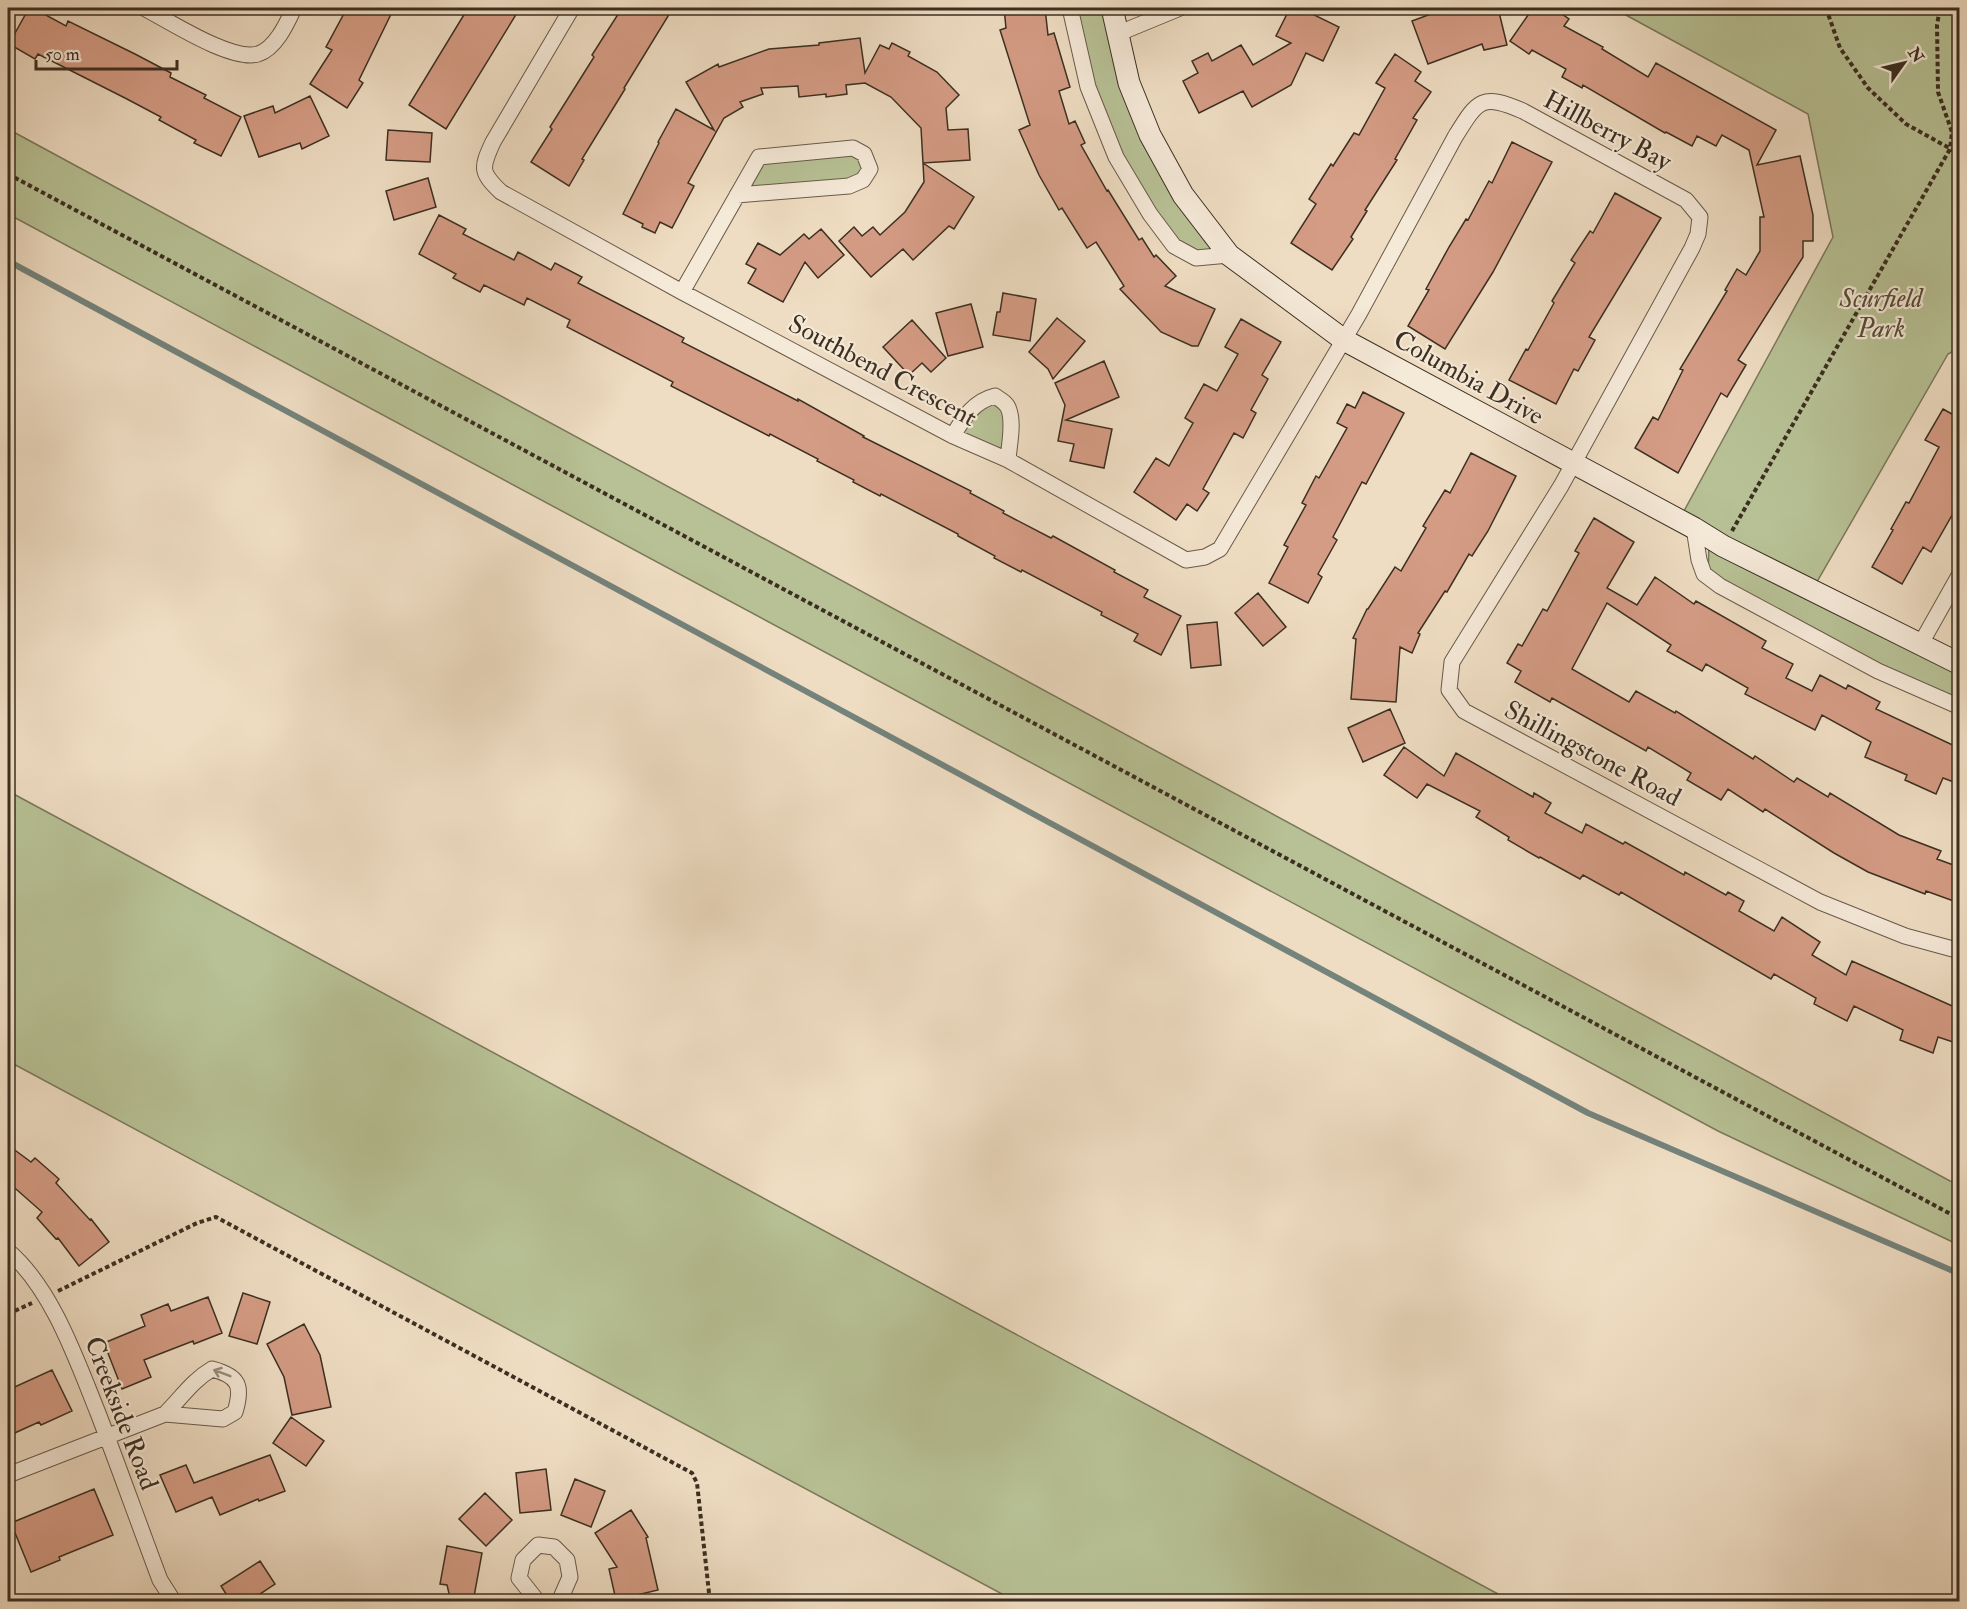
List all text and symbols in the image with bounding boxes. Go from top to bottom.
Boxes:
scale bar [36,33,177,71]
north arrow [1874,33,1934,93]
text: 50 m [45,43,80,66]
text: N [1903,43,1928,67]
street label: Hillberry Bay [1538,84,1677,178]
park label: Scurfield Park [1838,283,1925,345]
street label: Southbend Crescent [783,308,982,434]
street label: Columbia Drive [1388,323,1549,432]
street label: Shillingstone Road [1499,694,1686,814]
street label: Creekside Road [77,1332,165,1495]
one-way arrow [213,1366,231,1377]

